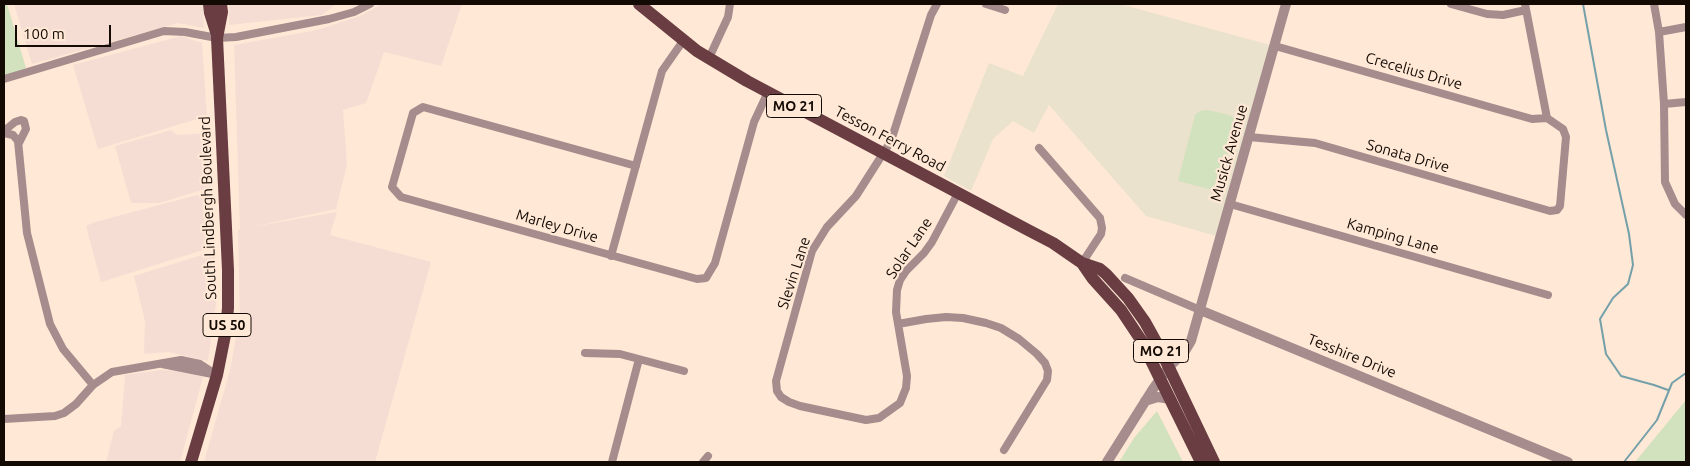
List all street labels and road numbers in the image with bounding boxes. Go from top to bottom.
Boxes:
street label: Crecelius Drive [1364,49,1464,93]
road number: MO 21 [766,94,822,118]
street label: Tesson Ferry Road [832,102,948,176]
street label: Musick Avenue [1207,102,1251,204]
street label: South Lindbergh Boulevard [196,116,220,300]
street label: Sonata Drive [1364,136,1452,176]
street label: Marley Drive [514,206,600,246]
street label: Solar Lane [882,214,936,282]
street label: Kamping Lane [1345,214,1441,258]
street label: Slevin Lane [774,234,814,312]
road number: US 50 [203,314,251,336]
street label: Tesshire Drive [1305,330,1399,382]
road number: MO 21 [1134,340,1188,362]

